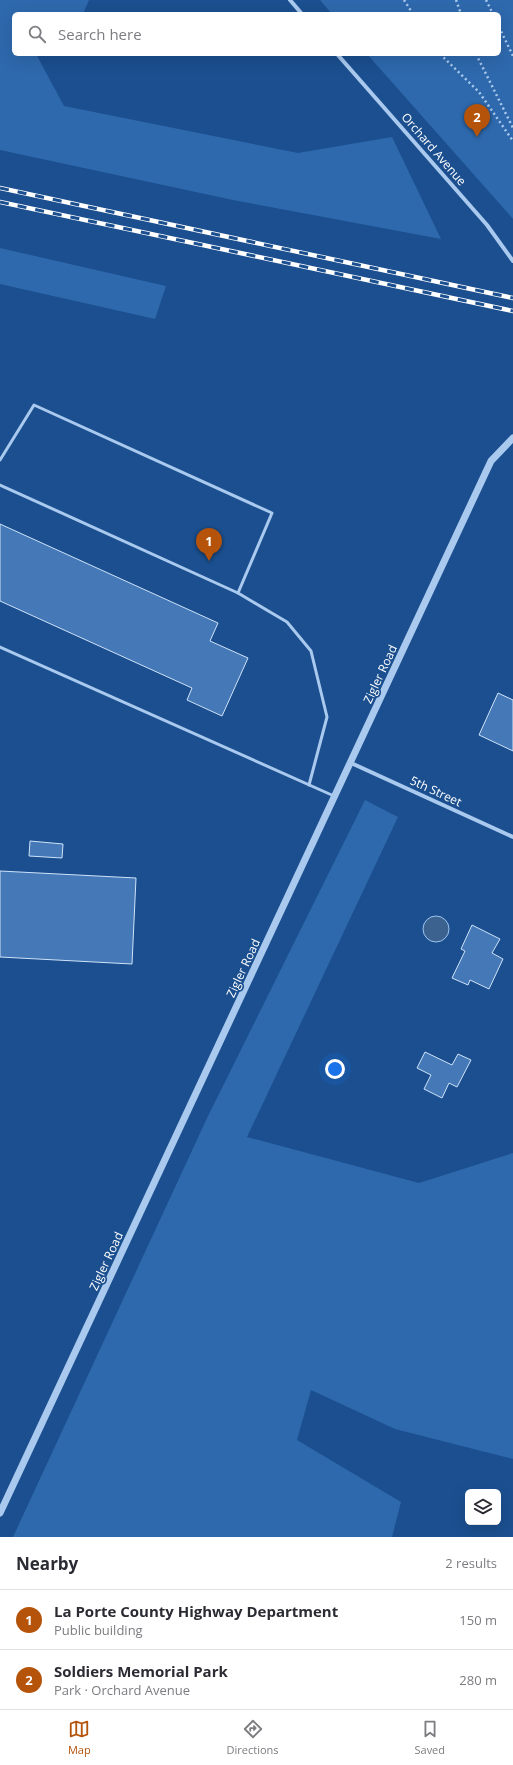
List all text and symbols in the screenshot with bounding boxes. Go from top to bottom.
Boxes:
search box [12,12,501,56]
icon: search [26,23,48,45]
text: Search here [58,24,142,44]
pin: 2 [464,104,490,137]
street label: Orchard Avenue [398,109,470,189]
pin: 1 [196,528,222,561]
street label: Zigler Road [359,642,401,706]
street label: 5th Street [407,772,465,810]
street label: Zigler Road [222,936,264,1000]
your location [325,1059,345,1079]
street label: Zigler Road [85,1229,127,1293]
map controls [465,1489,501,1525]
button: layers [465,1489,501,1525]
text: Nearby [16,1552,78,1575]
text: 2 results [445,1554,497,1572]
text: La Porte County Highway Department [54,1601,338,1621]
text: 1 [25,1611,33,1629]
text: 150 m [459,1611,497,1629]
text: Public building [54,1621,143,1639]
text: Soldiers Memorial Park [54,1661,228,1681]
text: 2 [25,1671,33,1689]
text: 280 m [459,1671,497,1689]
text: Park · Orchard Avenue [54,1681,190,1699]
tab: Map [68,1718,91,1757]
tab: Directions [227,1718,279,1757]
tab: Saved [414,1718,445,1757]

